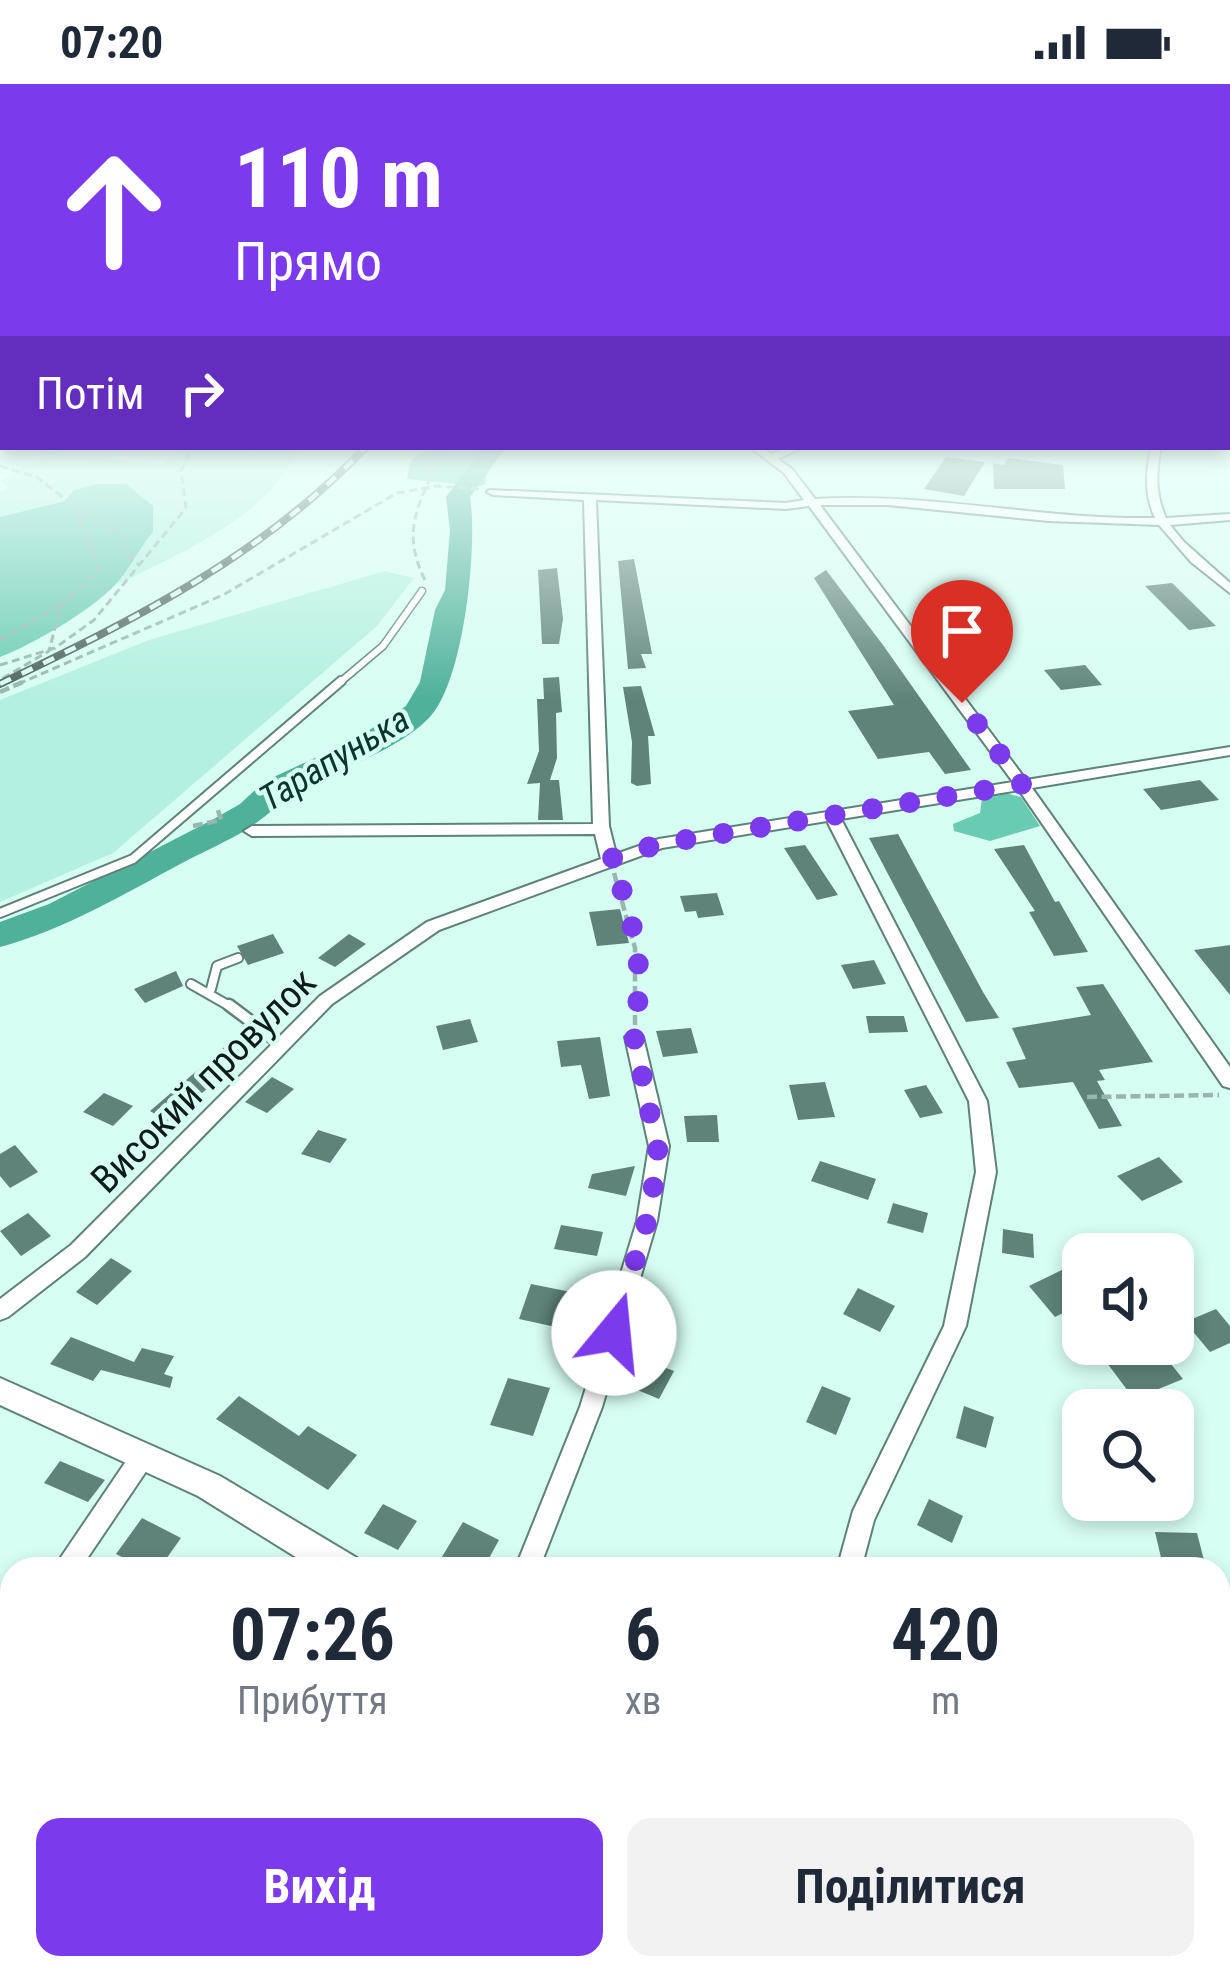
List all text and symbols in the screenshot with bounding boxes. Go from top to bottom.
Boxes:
text: 07:20 [60,16,163,69]
text: 110 m [234,129,443,228]
icon: ahead [36,132,192,288]
text: Прямо [234,230,382,293]
icon: right [169,360,235,426]
text: Потім [36,367,145,420]
pin [911,580,1013,703]
icon: arrive [929,598,995,664]
water label: Тарапунька [252,698,417,820]
street label: Високий провулок [82,959,325,1202]
map controls [1062,1233,1194,1521]
button: sound [1062,1233,1194,1365]
position arrow [551,1270,677,1396]
button: search [1062,1389,1194,1521]
text: 07:26 [230,1593,395,1678]
text: 6 [625,1593,661,1678]
text: 420 [891,1593,1000,1678]
text: Прибуття [237,1678,388,1724]
text: хв [625,1678,661,1724]
text: m [931,1678,960,1724]
button: Вихід [36,1818,603,1956]
button: Поділитися [627,1818,1194,1956]

